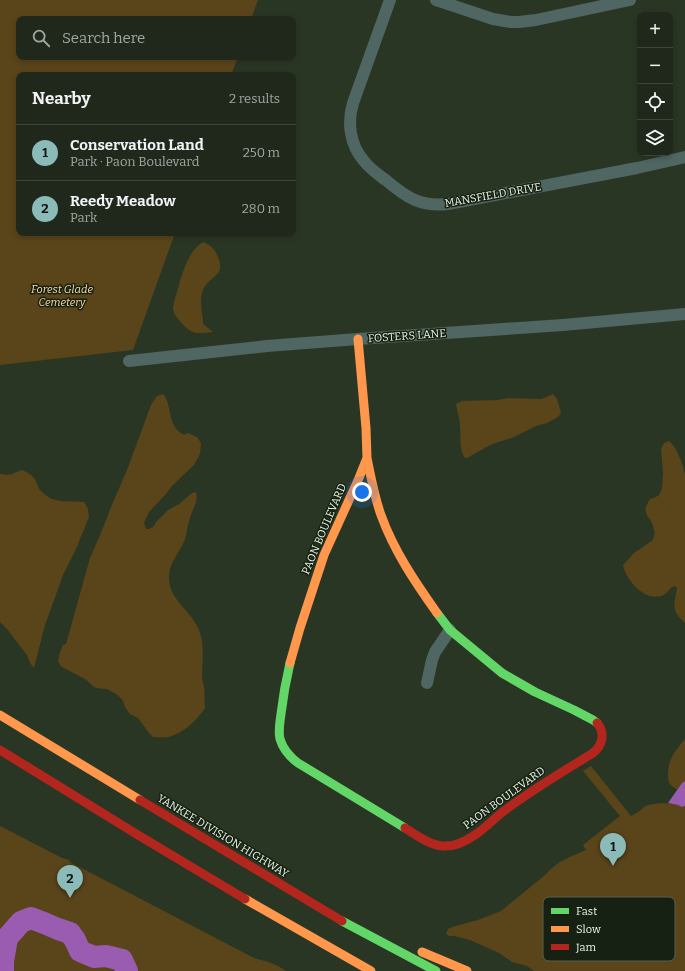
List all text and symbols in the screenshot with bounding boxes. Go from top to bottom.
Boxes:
map controls [637,12,673,156]
button: + [637,12,673,48]
search box [16,16,296,60]
icon: search [30,27,52,49]
text: Search here [62,29,145,47]
button: − [637,48,673,84]
button: locate [637,84,673,120]
text: Nearby [32,88,91,109]
text: 2 results [229,91,280,106]
button: layers [637,120,673,156]
text: Conservation Land [70,136,204,154]
text: 1 [42,145,48,160]
text: 250 m [243,145,280,160]
text: Park · Paon Boulevard [70,154,199,169]
street label: MANSFIELD DRIVE [444,180,542,210]
text: Reedy Meadow [70,192,176,210]
text: 2 [41,201,49,216]
text: 280 m [242,201,280,216]
text: Park [70,210,97,225]
park label: Forest Glade Cemetery [31,283,93,309]
street label: FOSTERS LANE [368,327,447,345]
street label: PAON BOULEVARD [299,481,349,576]
your location [352,482,372,502]
street label: PAON BOULEVARD [461,764,547,832]
street label: YANKEE DIVISION HIGHWAY [155,792,292,881]
pin: 1 [600,833,626,866]
pin: 2 [57,865,83,898]
legend [543,897,675,961]
text: Fast [576,905,597,918]
text: Slow [576,923,601,936]
text: Jam [575,941,596,954]

